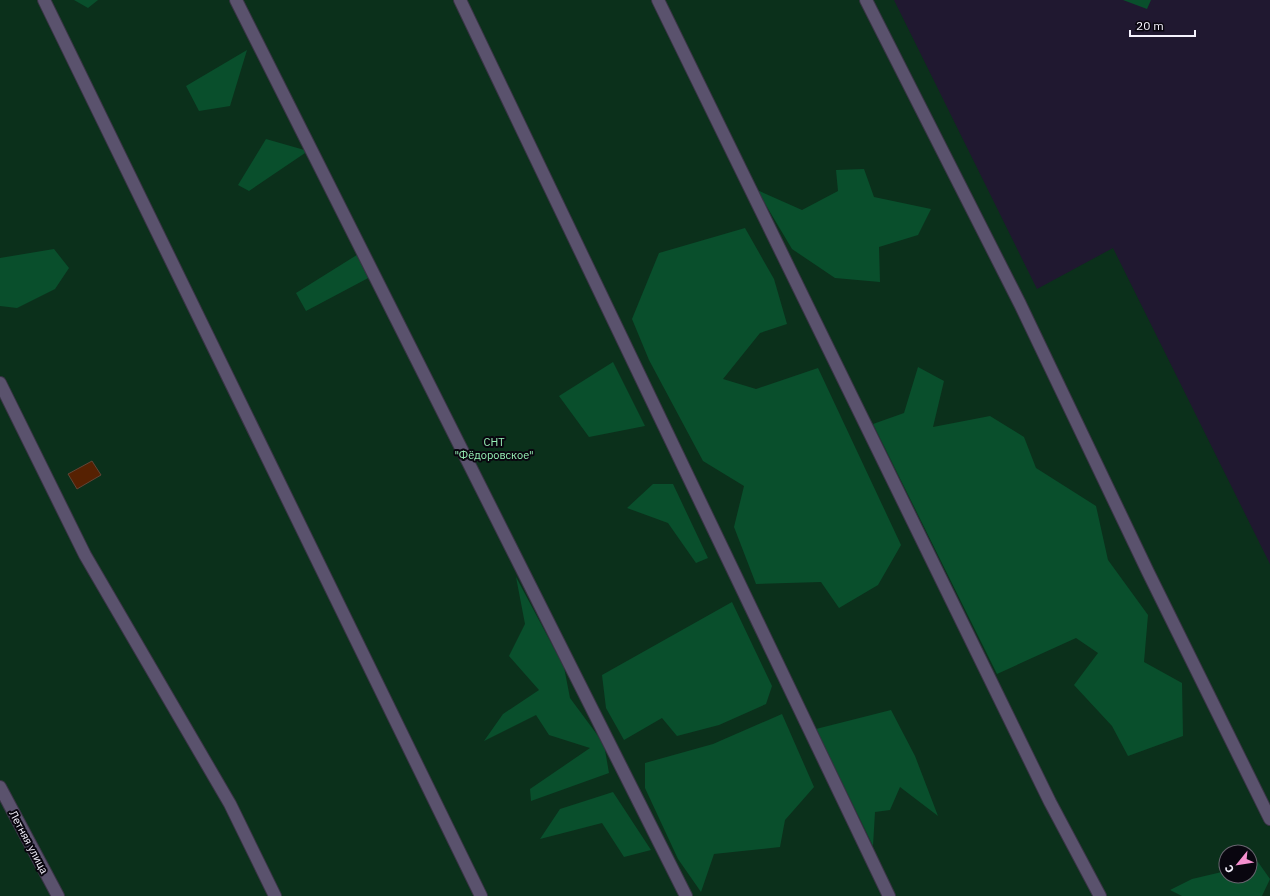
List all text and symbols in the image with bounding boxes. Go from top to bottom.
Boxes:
scale bar [1130,12,1195,38]
text: 20 m [1136,18,1164,33]
park label: СНТ "Фёдоровское" [454,435,534,462]
street label: Летняя улица [6,808,52,876]
north arrow [1218,844,1258,884]
text: С [1221,862,1237,876]

